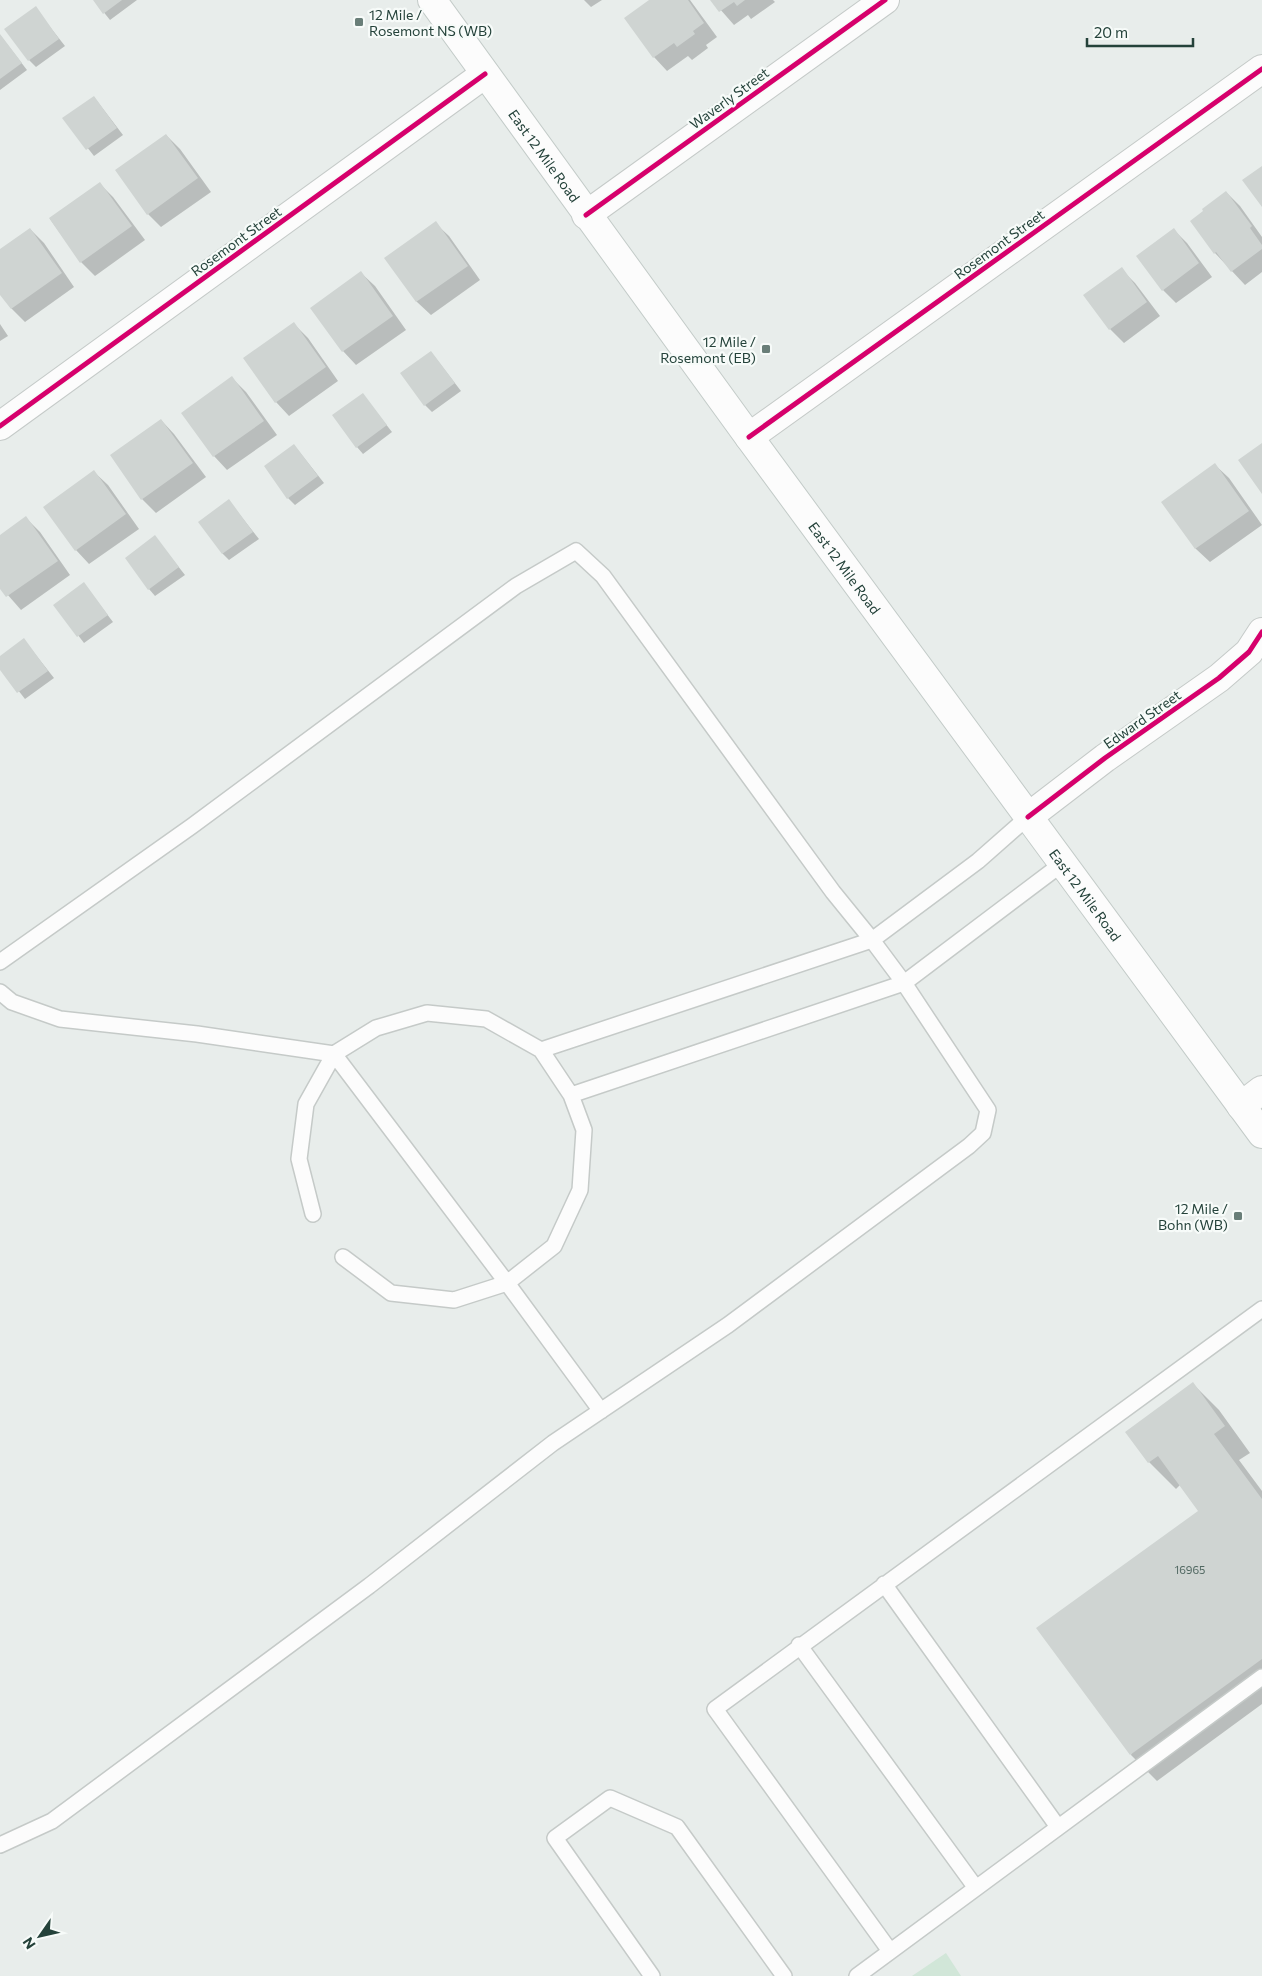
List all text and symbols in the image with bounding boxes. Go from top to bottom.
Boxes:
place label: 12 Mile / Rosemont NS (WB) [369,6,492,39]
scale bar [1087,15,1193,47]
marker: 12 Mile / Rosemont NS (WB) [353,16,365,28]
text: 20 m [1094,23,1128,41]
street label: Waverly Street [686,63,772,132]
street label: East 12 Mile Road [505,106,584,205]
street label: Rosemont Street [188,202,285,279]
street label: Rosemont Street [951,205,1048,282]
place label: 12 Mile / Rosemont (EB) [660,333,756,366]
marker: 12 Mile / Rosemont (EB) [760,343,772,355]
street label: East 12 Mile Road [806,518,885,617]
street label: Edward Street [1100,686,1184,752]
street label: East 12 Mile Road [1046,845,1125,944]
place label: 12 Mile / Bohn (WB) [1158,1200,1228,1233]
marker: 12 Mile / Bohn (WB) [1232,1210,1244,1222]
house number: 16965 [1175,1563,1205,1576]
north arrow [15,1911,65,1961]
text: N [19,1934,39,1953]

